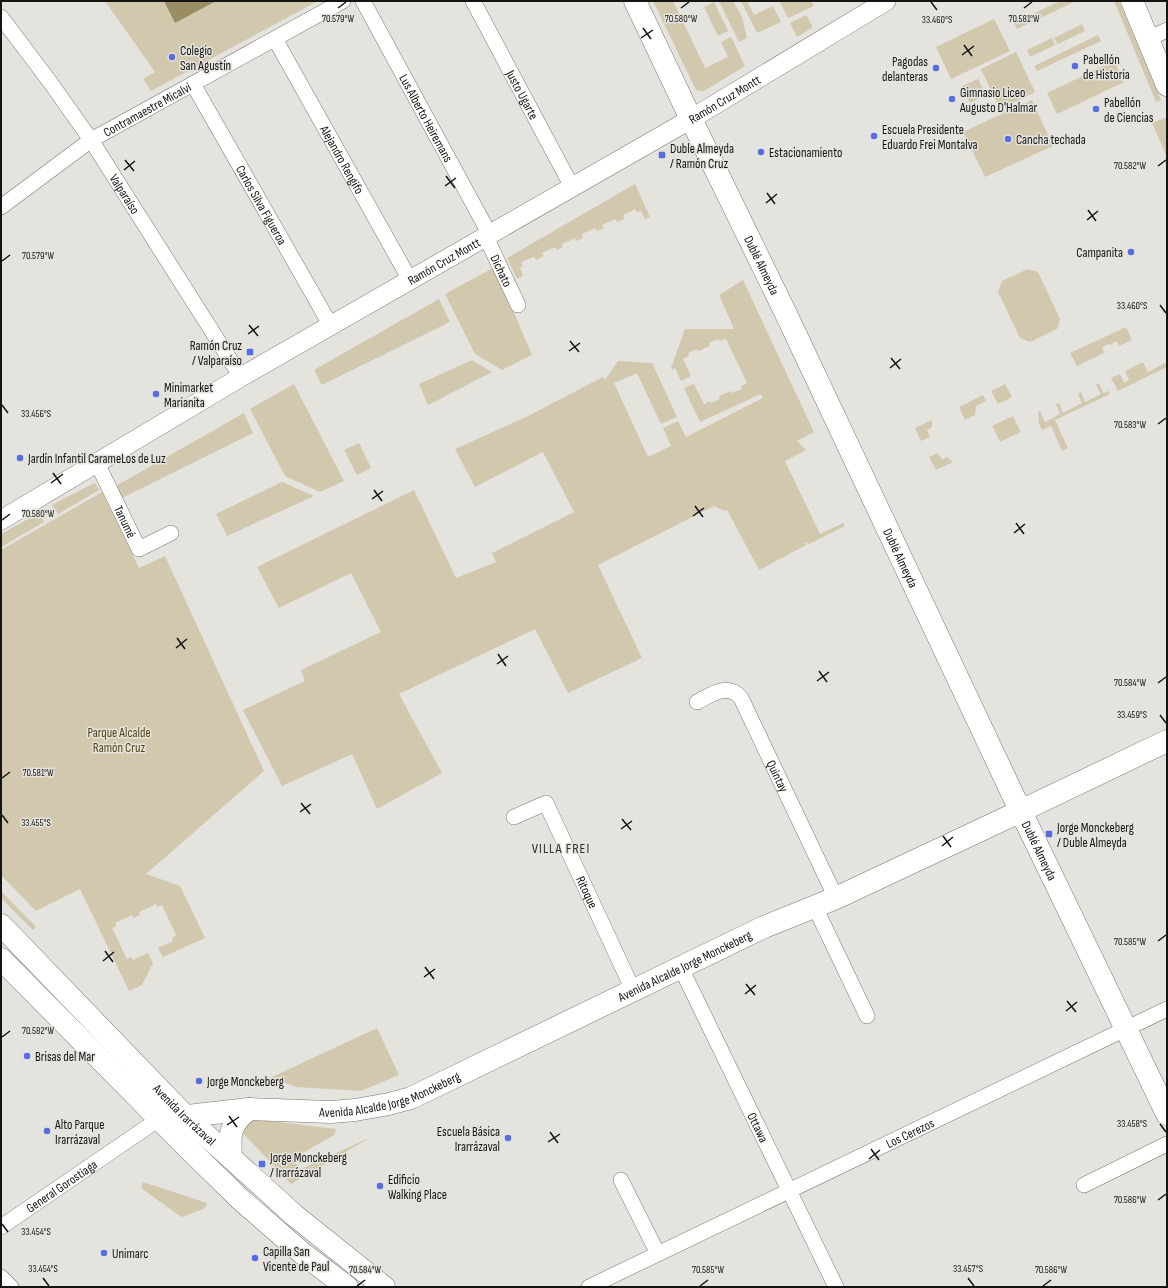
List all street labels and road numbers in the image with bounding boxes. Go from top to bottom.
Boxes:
street label: Justo Ugarte [502,67,542,122]
street label: Lus Alberto Heiremans [395,72,456,165]
street label: Ramón Cruz Montt [686,72,764,128]
street label: Contramaestre Micalvi [101,79,194,141]
street label: Alejandro Rengifo [316,122,367,197]
street label: Carlos Silva Figueroa [232,163,290,248]
street label: Valparaíso [106,171,143,217]
street label: Dublé Almeyda [740,233,782,298]
street label: Ramón Cruz Montt [405,235,483,289]
street label: Dichato [486,252,515,290]
street label: Tanumé [110,503,139,541]
street label: Dublé Almeyda [879,526,921,590]
street label: Quintay [763,757,792,795]
street label: Dublé Almeyda [1018,819,1060,883]
street label: Ritoque [572,874,601,911]
street label: Avenida Alcalde Jorge Monckeberg [615,927,754,1006]
street label: Avenida Alcalde Jorge Monckeberg [318,1068,463,1121]
street label: Avenida Irarrázaval [149,1080,219,1149]
street label: Ottawa [743,1110,772,1145]
street label: Los Cerezos [884,1115,937,1152]
street label: General Gorostiaga [23,1157,100,1217]

